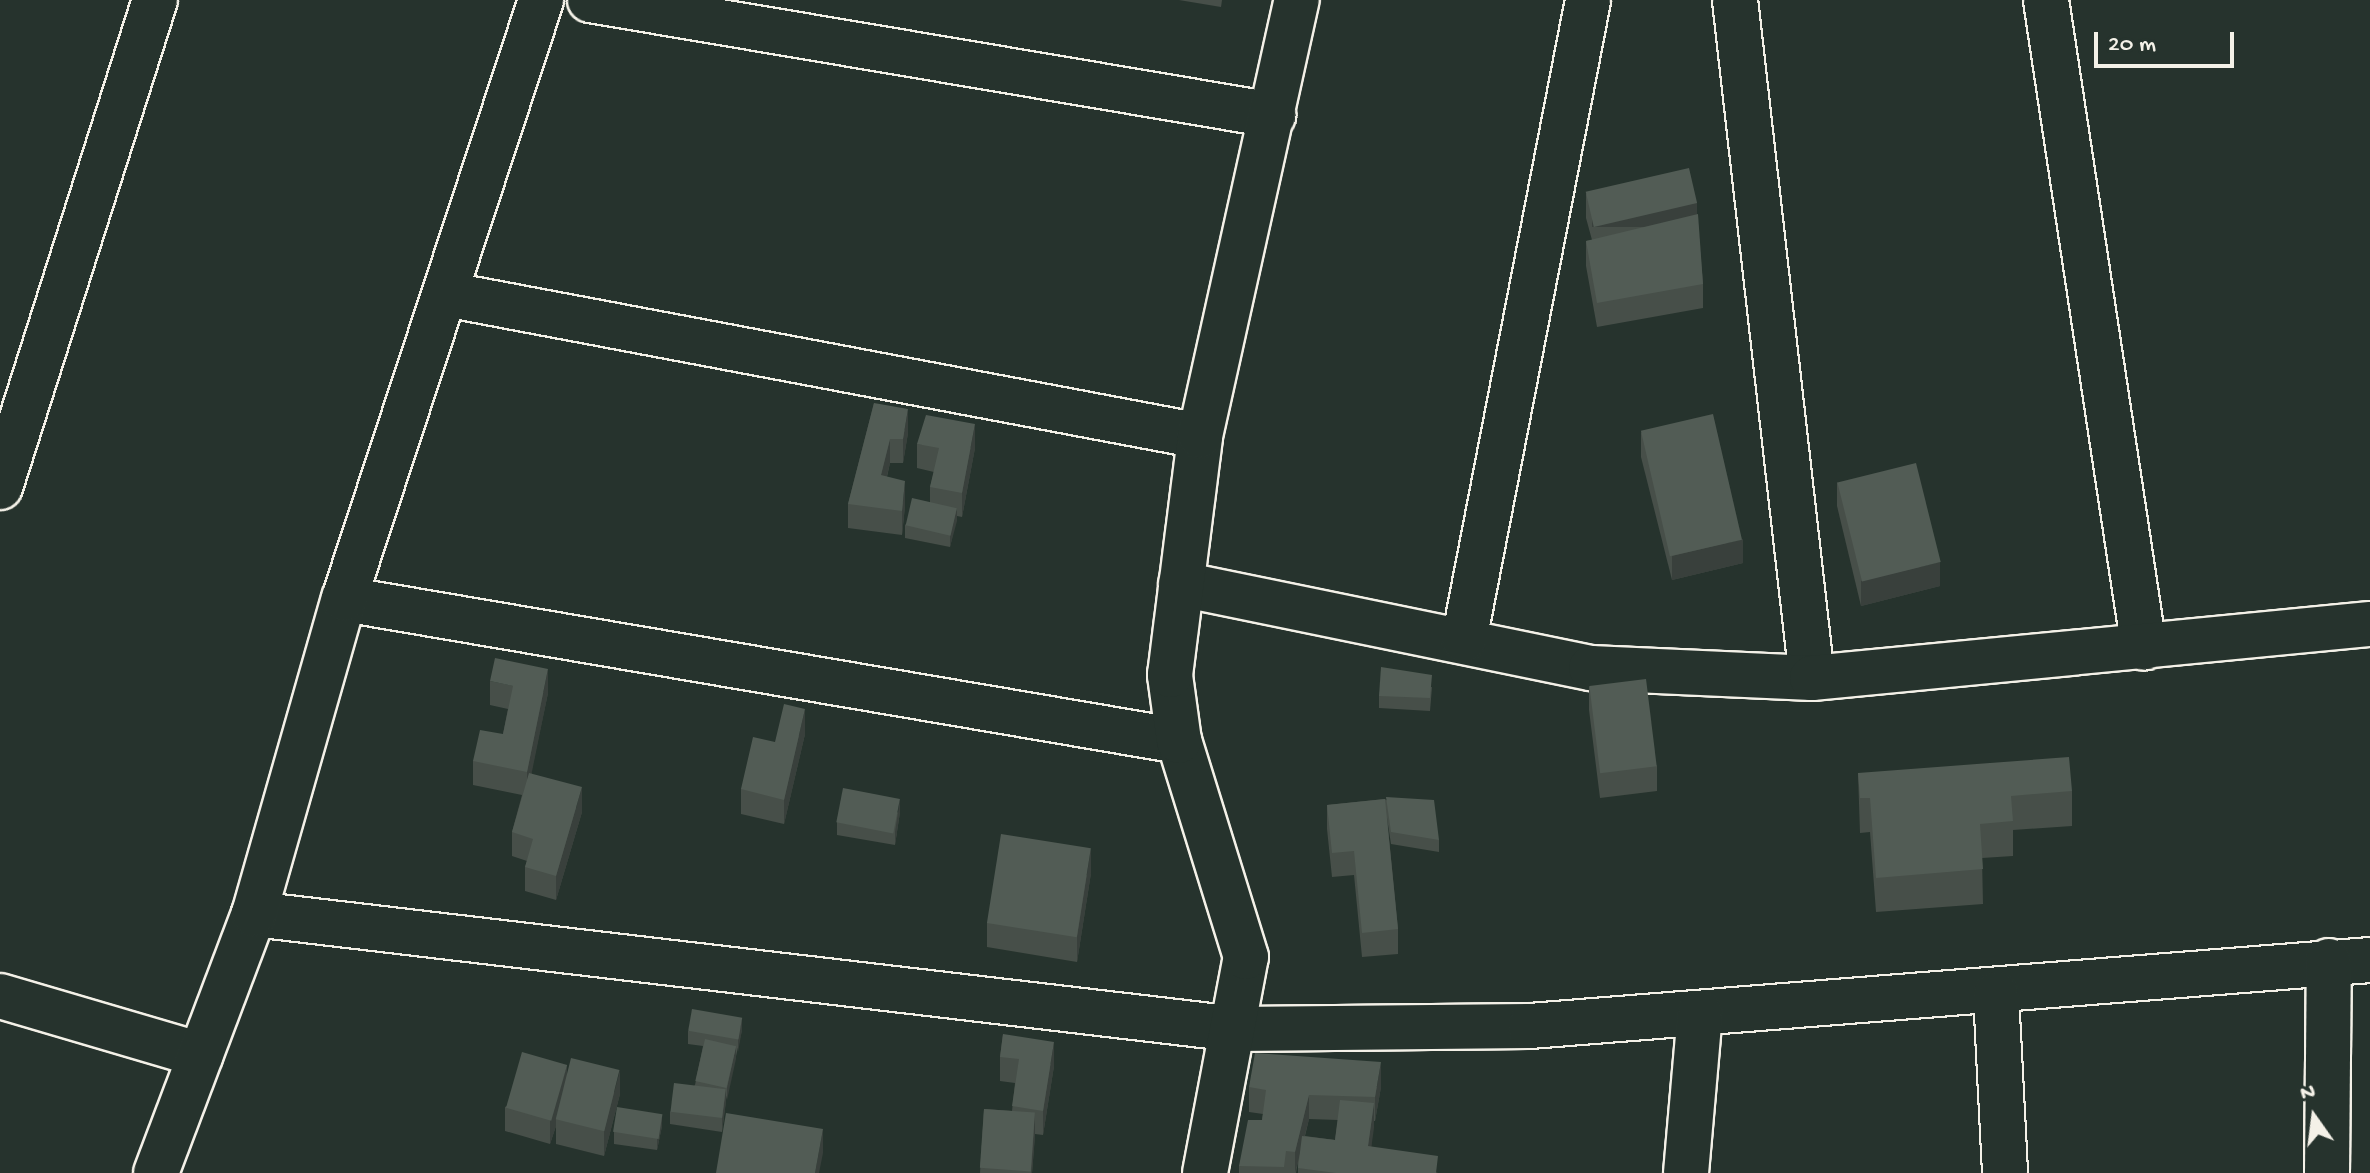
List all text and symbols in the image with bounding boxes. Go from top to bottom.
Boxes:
scale bar [2098,16,2238,66]
text: 20 m [2108,31,2156,60]
north arrow [2274,1077,2354,1157]
text: N [2298,1079,2318,1108]

